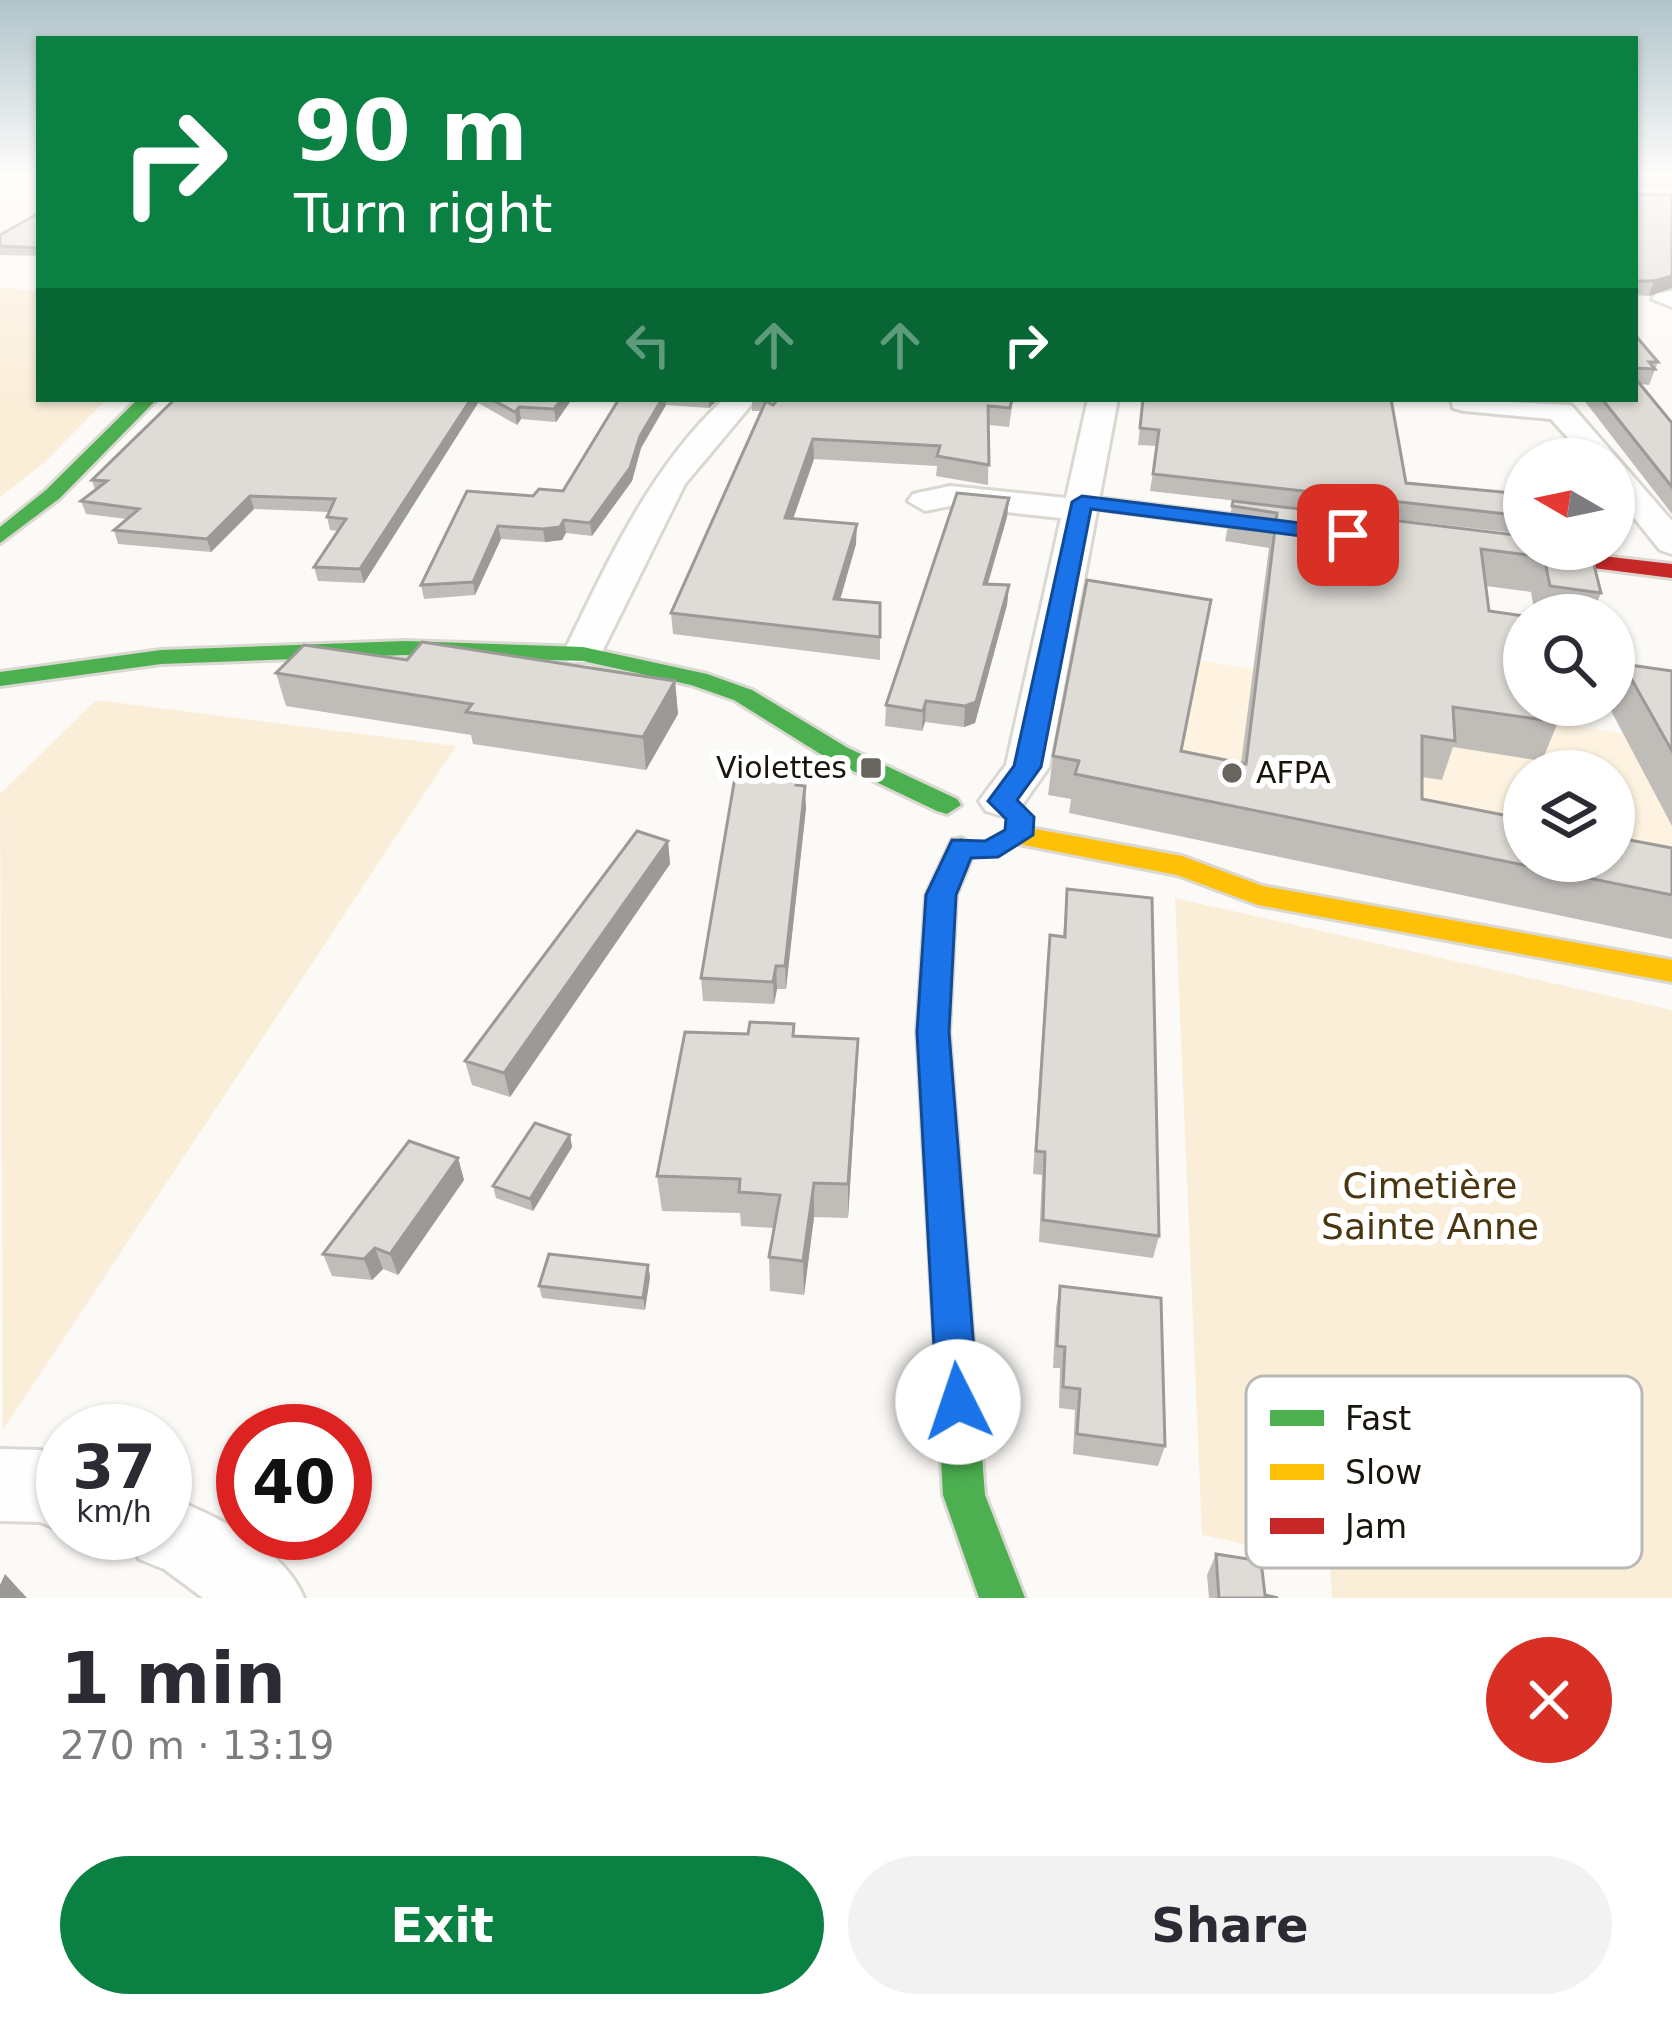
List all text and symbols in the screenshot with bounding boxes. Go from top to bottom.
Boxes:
text: 90 m [294,82,528,180]
icon: right [96,84,252,240]
text: Turn right [294,182,553,245]
icon: left [615,312,681,378]
icon: ahead [741,312,807,378]
icon: ahead [867,312,933,378]
icon: right [993,312,1059,378]
north arrow [1503,438,1635,570]
map controls [1503,438,1635,882]
pin [1297,484,1399,586]
icon: arrive [1315,502,1381,568]
button: search [1503,594,1635,726]
place label: Violettes [716,750,847,785]
button: layers [1503,750,1635,882]
marker: Violettes [858,755,884,781]
place label: AFPA [1256,755,1331,790]
marker: AFPA [1219,760,1245,786]
park label: Cimetière Sainte Anne [1321,1165,1539,1247]
position arrow [895,1339,1021,1465]
legend [1246,1376,1642,1568]
text: Fast [1345,1399,1411,1438]
speed limit sign: 40 [216,1404,372,1560]
text: 37 [72,1432,156,1502]
text: Slow [1345,1453,1422,1492]
text: km/h [76,1494,152,1529]
text: Jam [1343,1507,1407,1546]
text: 1 min [60,1636,286,1720]
button: close [1486,1637,1612,1763]
text: 270 m · 13:19 [60,1723,334,1768]
button: Exit [60,1856,824,1994]
button: Share [848,1856,1612,1994]

